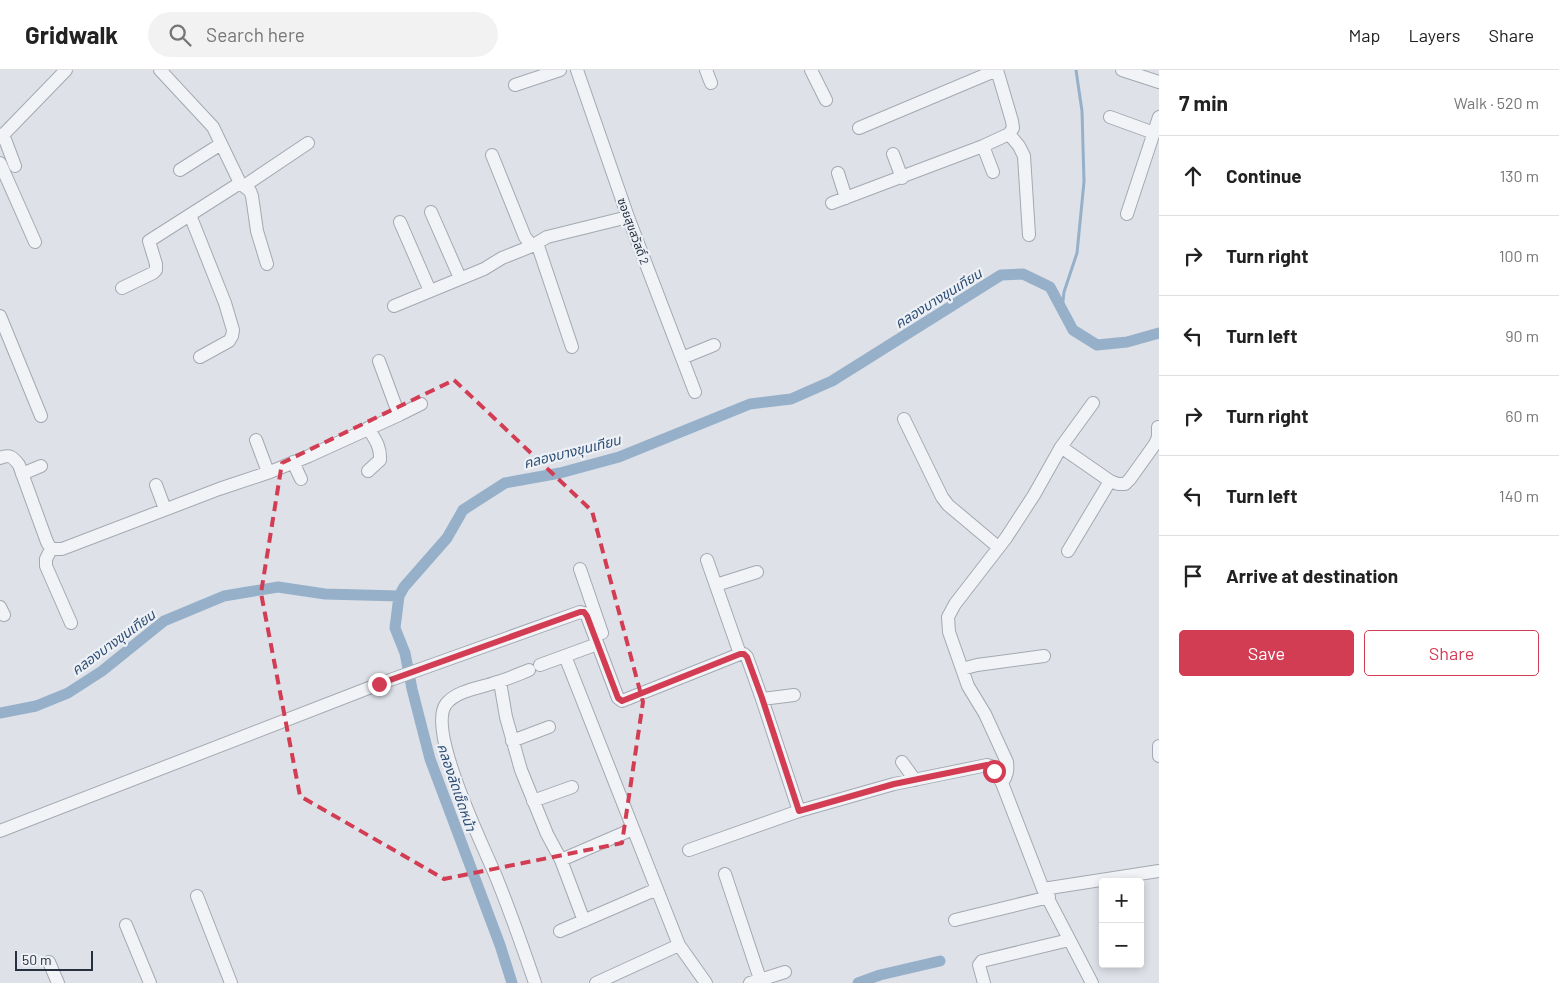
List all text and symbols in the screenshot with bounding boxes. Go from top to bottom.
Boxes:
search box [148,12,498,57]
text: Gridwalk [25,20,118,49]
icon: search [166,21,194,49]
text: Search here [206,23,305,46]
text: Map [1348,24,1380,46]
text: Layers [1408,24,1461,46]
text: Share [1489,24,1534,46]
text: 7 min [1179,90,1228,115]
text: Walk · 520 m [1454,93,1539,112]
icon: ahead [1179,162,1207,190]
text: Continue [1226,164,1302,187]
text: 130 m [1500,166,1539,185]
street label: ซอยสุขสวัสดิ์ 2 [615,196,653,267]
icon: right [1179,242,1207,270]
text: Turn right [1226,244,1308,267]
text: 100 m [1499,246,1539,265]
water label: คลองบางขุนเทียน [891,264,986,332]
icon: left [1179,322,1207,350]
text: Turn left [1226,324,1297,347]
text: 90 m [1505,326,1539,345]
icon: right [1179,402,1207,430]
text: Turn right [1226,404,1308,427]
text: 60 m [1505,406,1539,425]
water label: คลองบางขุนเทียน [522,430,624,472]
icon: left [1179,482,1207,510]
text: Turn left [1226,484,1297,507]
text: 140 m [1499,486,1539,505]
icon: arrive [1179,562,1207,590]
text: Arrive at destination [1226,564,1398,587]
water label: คลองบางขุนเทียน [68,605,160,679]
button: Save [1179,630,1354,676]
button: Share [1364,630,1539,676]
route end [368,673,391,696]
water label: คลองลัดเช็ดหน้า [434,741,480,834]
route start [983,760,1006,783]
map controls [1099,878,1144,968]
button: + [1099,878,1144,923]
button: − [1099,923,1144,968]
scale bar [15,948,92,971]
text: 50 m [22,951,51,968]

